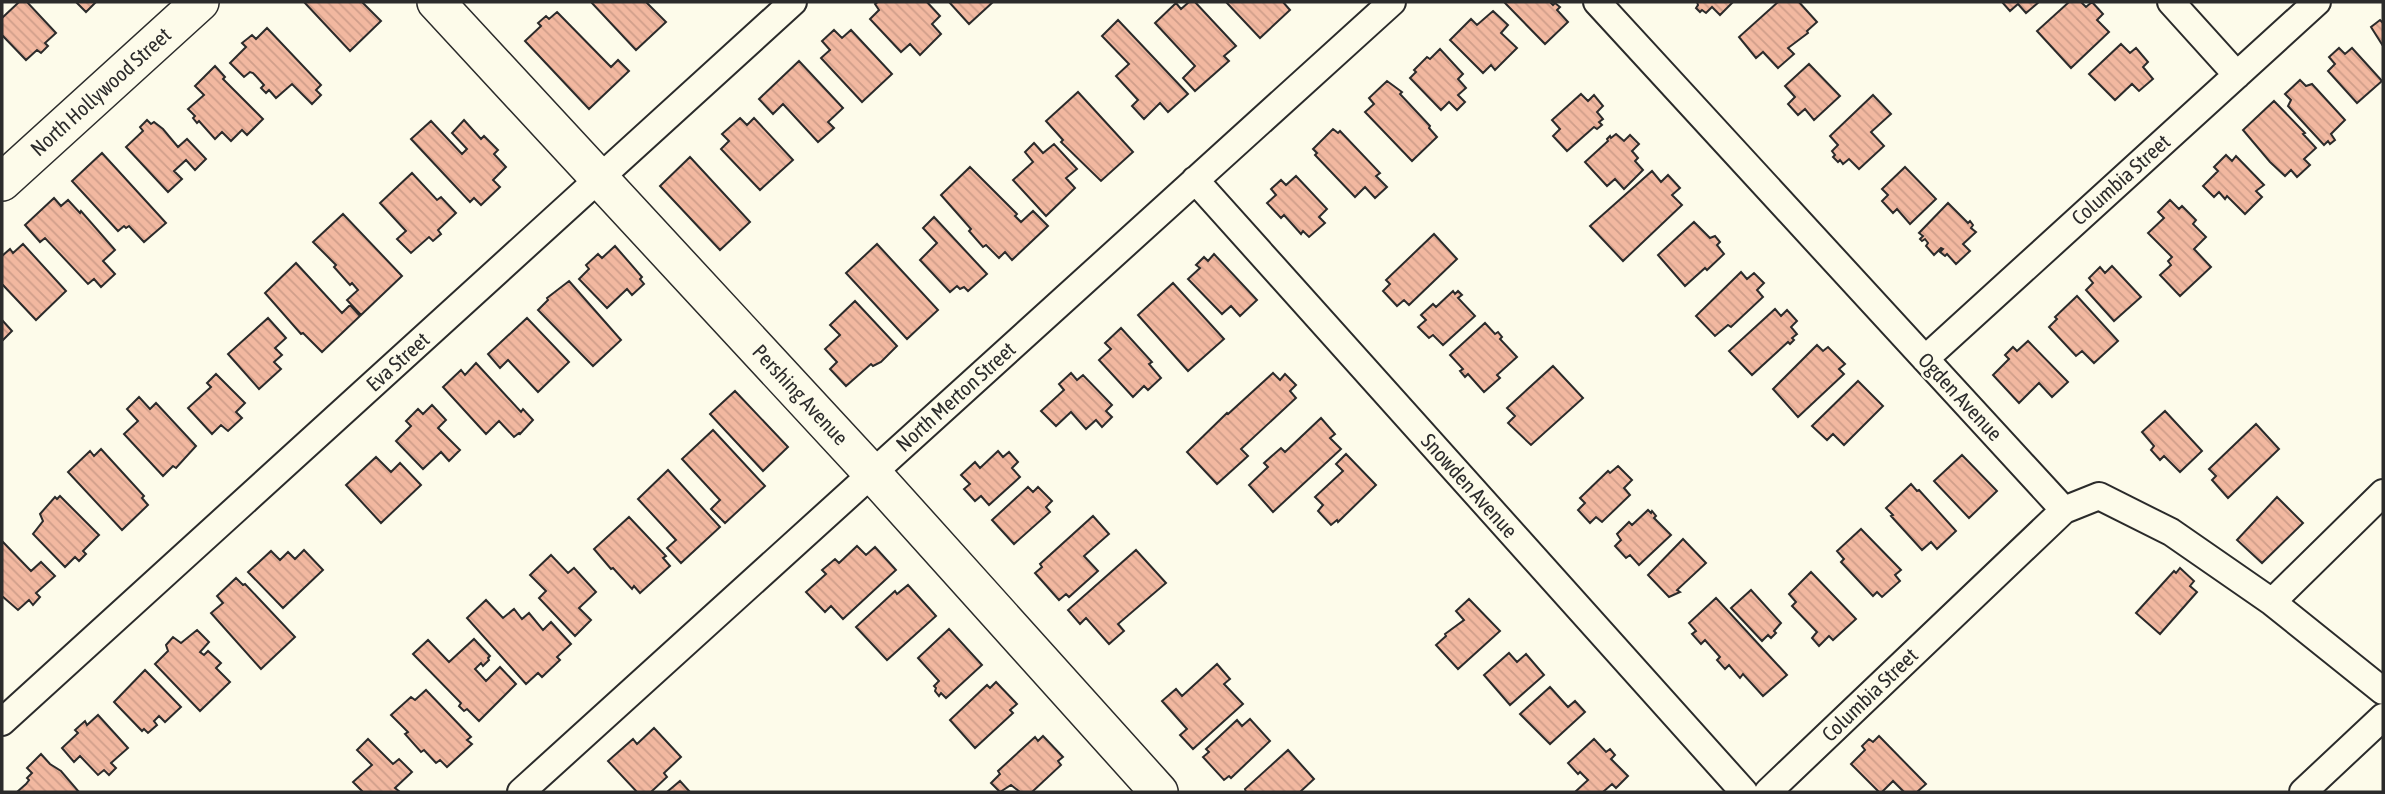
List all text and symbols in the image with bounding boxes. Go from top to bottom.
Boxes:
street label: North Hollywood Street [25,22,175,160]
street label: Columbia Street [2066,129,2174,230]
street label: Eva Street [361,327,434,396]
street label: North Merton Street [891,337,1020,456]
street label: Pershing Avenue [748,339,853,449]
street label: Ogden Avenue [1914,347,2008,445]
street label: Snowden Avenue [1417,428,1523,542]
street label: Columbia Street [1816,643,1922,746]

